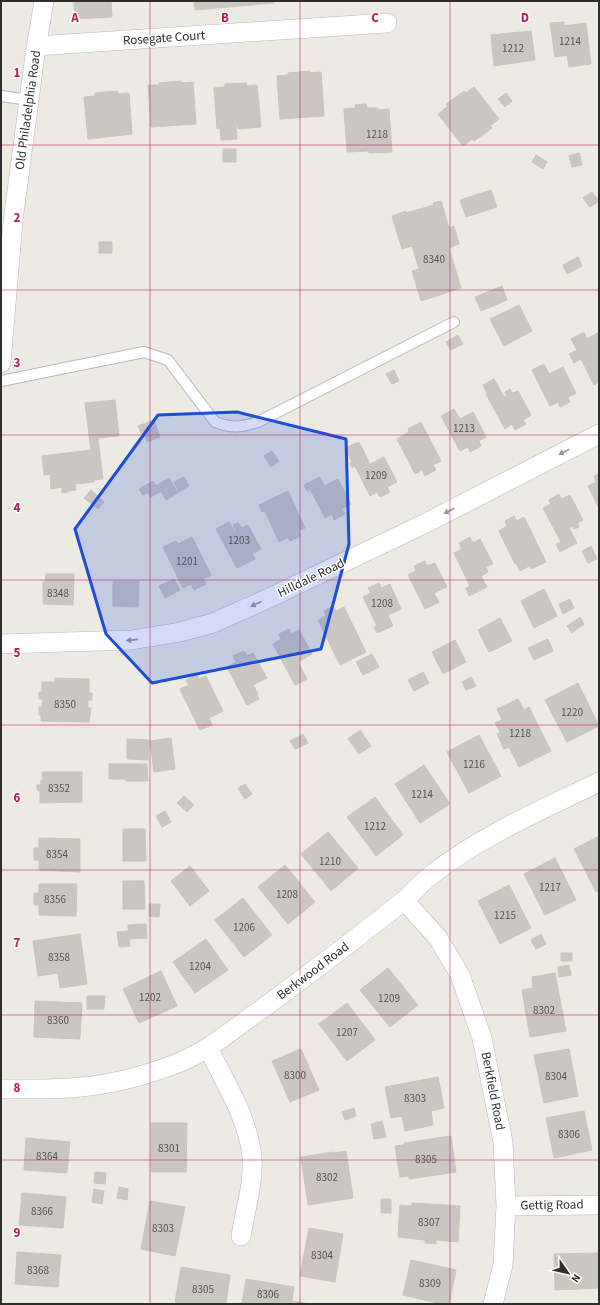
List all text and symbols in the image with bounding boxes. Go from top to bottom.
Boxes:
text: A [70,9,79,27]
text: B [221,9,229,27]
text: C [371,9,379,27]
text: D [521,9,529,27]
street label: Rosegate Court [122,26,206,50]
house number: 1214 [559,34,581,49]
house number: 1212 [502,41,524,56]
street label: Old Philadelphia Road [11,49,45,171]
text: 1 [14,64,21,82]
house number: 1218 [366,127,388,142]
text: 2 [14,209,21,227]
house number: 8340 [423,252,445,267]
text: 3 [14,354,21,372]
house number: 1213 [453,421,475,436]
one-way arrow [559,449,570,455]
house number: 1209 [365,468,387,483]
text: 4 [14,499,21,517]
one-way arrow [443,508,454,515]
house number: 1203 [228,533,250,548]
house number: 1201 [176,554,198,569]
street label: Hilldale Road [275,554,347,602]
house number: 8348 [47,586,69,601]
house number: 1208 [371,596,393,611]
one-way arrow [250,601,261,607]
one-way arrow [125,637,138,643]
text: 5 [14,644,21,662]
house number: 8350 [54,697,76,712]
house number: 1220 [561,705,583,720]
house number: 1218 [509,726,531,741]
house number: 1216 [463,757,485,772]
house number: 8352 [48,781,70,796]
house number: 1214 [411,787,433,802]
text: 6 [14,789,21,807]
house number: 1212 [364,819,386,834]
house number: 8354 [46,847,68,862]
house number: 1210 [319,854,341,869]
house number: 1217 [539,880,561,895]
house number: 1208 [276,887,298,902]
house number: 8356 [44,892,66,907]
house number: 1215 [494,908,516,923]
house number: 1206 [233,920,255,935]
text: 7 [14,934,21,952]
street label: Berkwood Road [273,938,353,1004]
house number: 8358 [48,950,70,965]
house number: 1204 [189,959,211,974]
house number: 1202 [139,990,161,1005]
house number: 1209 [378,991,400,1006]
house number: 8302 [533,1003,555,1018]
house number: 8360 [47,1013,69,1028]
house number: 1207 [336,1025,358,1040]
street label: Berkfield Road [477,1050,509,1132]
house number: 8300 [284,1068,306,1083]
house number: 8304 [545,1069,567,1084]
text: 8 [14,1079,21,1097]
house number: 8303 [404,1091,426,1106]
house number: 8306 [558,1127,580,1142]
house number: 8301 [158,1141,180,1156]
house number: 8364 [36,1149,58,1164]
house number: 8305 [415,1152,437,1167]
house number: 8302 [316,1170,338,1185]
street label: Gettig Road [520,1195,584,1215]
house number: 8366 [31,1204,53,1219]
house number: 8307 [418,1215,440,1230]
house number: 8303 [152,1221,174,1236]
text: 9 [14,1224,21,1242]
house number: 8304 [311,1248,333,1263]
north arrow [548,1253,588,1293]
house number: 8368 [27,1263,49,1278]
text: N [568,1271,584,1286]
house number: 8309 [419,1276,441,1291]
house number: 8305 [192,1282,214,1297]
house number: 8306 [257,1287,279,1302]

